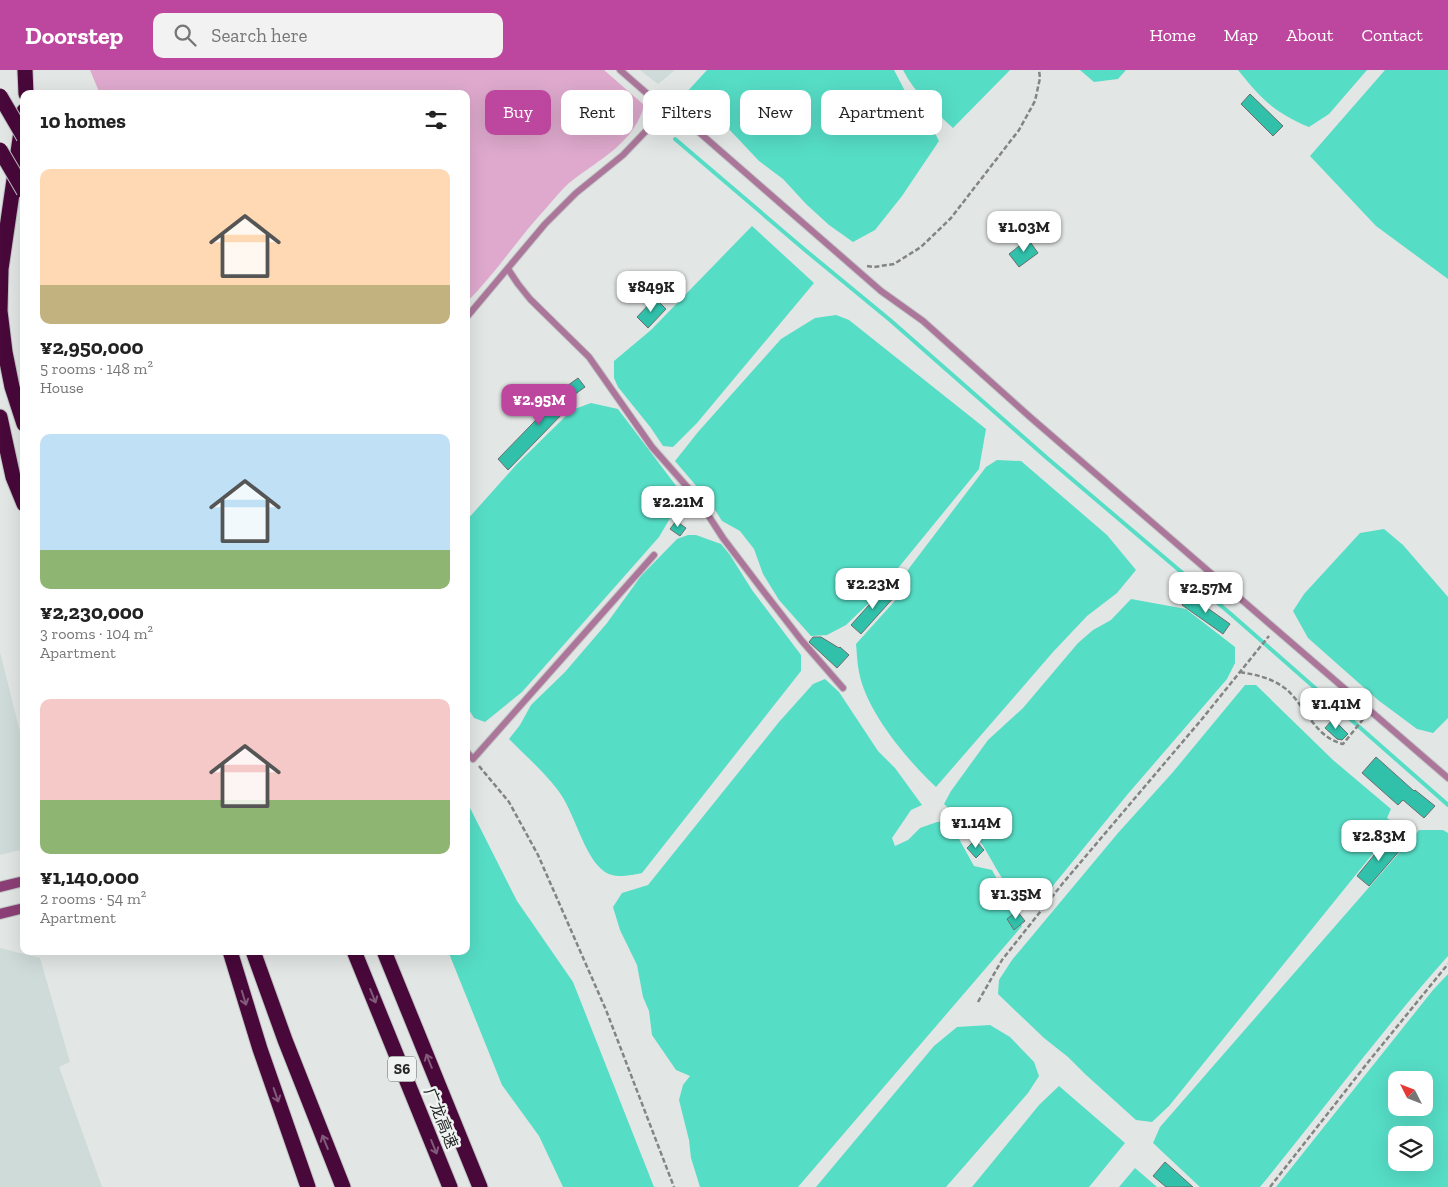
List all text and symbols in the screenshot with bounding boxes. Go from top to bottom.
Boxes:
search box [153,13,503,58]
text: Doorstep [25,21,123,50]
icon: search [171,21,199,49]
text: Search here [211,24,308,47]
text: Home [1149,24,1196,46]
text: Map [1224,24,1258,46]
text: About [1286,24,1333,46]
text: Contact [1361,24,1423,46]
chip: Buy [485,90,551,135]
chip: Rent [561,90,633,135]
chip: Filters [643,90,730,135]
chip: New [740,90,811,135]
chip: Apartment [821,90,942,135]
icon: filters [422,106,450,134]
text: 10 homes [40,108,126,133]
icon: home [200,201,290,291]
pin: ¥1.03M [983,210,1065,253]
text: ¥1.03M [998,217,1050,236]
pin: ¥849K [616,270,686,313]
text: ¥849K [628,277,674,296]
text: ¥2,950,000 [40,334,144,359]
text: 5 rooms · 148 m² [40,359,153,378]
text: House [40,378,83,397]
pin: ¥2.95M [498,384,580,426]
text: ¥2.95M [512,390,566,409]
icon: home [200,466,290,556]
pin: ¥2.21M [637,486,719,528]
text: ¥2.21M [652,492,704,511]
pin: ¥2.23M [832,568,914,610]
pin: ¥2.57M [1165,572,1247,614]
text: ¥2.23M [846,574,900,593]
text: ¥2.57M [1180,578,1232,597]
text: ¥2,230,000 [40,599,144,624]
text: 3 rooms · 104 m² [40,624,153,643]
text: Apartment [40,643,116,662]
pin: ¥1.41M [1295,688,1377,730]
text: ¥1.41M [1311,694,1361,713]
icon: home [200,731,290,821]
pin: ¥1.14M [935,806,1017,849]
text: ¥1.14M [951,813,1001,832]
pin: ¥2.83M [1338,820,1420,862]
text: ¥2.83M [1352,826,1406,845]
text: ¥1,140,000 [40,864,139,889]
pin: ¥1.35M [975,878,1057,920]
text: ¥1.35M [991,884,1041,903]
text: 2 rooms · 54 m² [40,889,146,908]
text: Apartment [40,908,116,927]
one-way arrow [240,989,250,1005]
one-way arrow [369,989,378,1004]
one-way arrow [423,1054,433,1069]
road number: S6 [388,1056,416,1082]
north arrow [1388,1071,1432,1116]
map controls [1388,1071,1433,1171]
street label: 广龙高速 [420,1085,462,1151]
one-way arrow [272,1087,281,1103]
button: layers [1388,1126,1433,1171]
one-way arrow [320,1135,329,1150]
one-way arrow [429,1139,439,1154]

